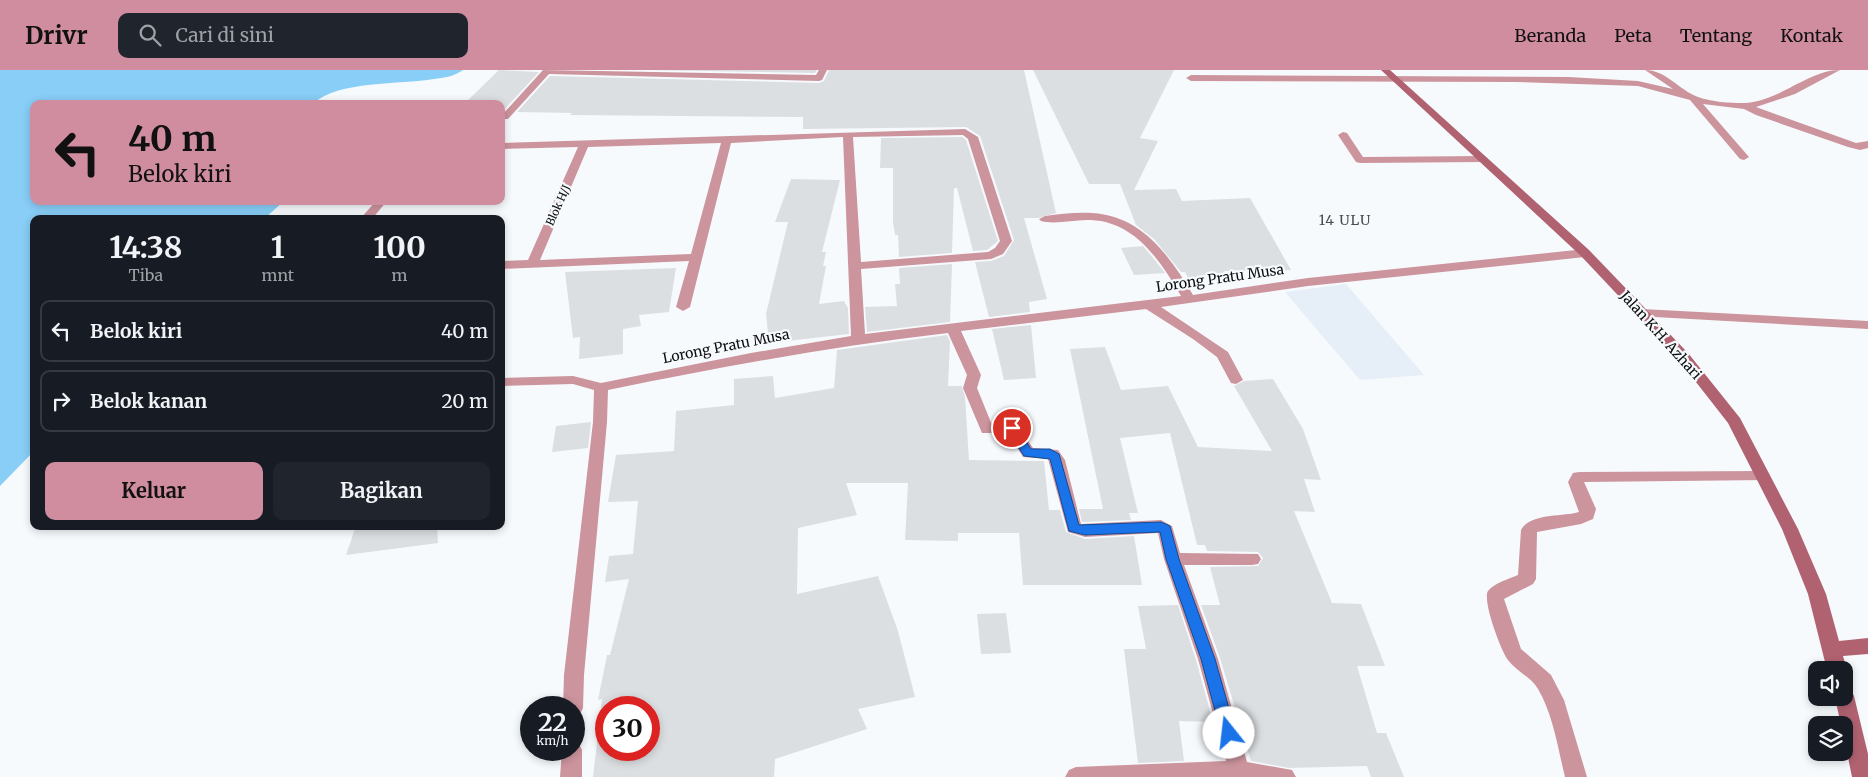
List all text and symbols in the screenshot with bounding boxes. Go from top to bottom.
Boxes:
search box [118,13,468,58]
text: Drivr [25,20,88,51]
icon: search [136,21,164,49]
text: Cari di sini [176,23,274,47]
text: Beranda [1514,24,1586,47]
text: Peta [1614,24,1652,47]
text: Tentang [1680,24,1752,47]
text: Kontak [1780,24,1843,47]
text: 40 m [128,117,216,161]
icon: left [45,120,110,185]
text: Belok kiri [128,160,232,188]
street label: Blok H/J [543,182,573,228]
district label: 14 ULU [1319,211,1371,229]
text: 14:38 [109,228,182,266]
text: 1 [271,228,285,266]
text: 100 [373,228,426,266]
street label: Lorong Pratu Musa [1155,260,1286,296]
text: Tiba [129,265,163,285]
text: mnt [262,265,294,285]
text: m [392,265,407,285]
street label: Jalan K.H. Azhari [1616,286,1706,383]
icon: left [47,317,75,345]
text: Belok kiri [90,319,182,343]
text: 40 m [441,319,488,343]
street label: Lorong Pratu Musa [661,325,791,367]
icon: right [47,387,75,415]
text: Belok kanan [90,389,207,413]
text: 20 m [441,389,488,413]
pin [991,407,1033,449]
icon: arrive [998,414,1026,442]
button: Keluar [45,462,263,520]
button: Bagikan [273,462,490,520]
map controls [1808,661,1853,761]
button: sound [1808,661,1853,706]
speed limit sign: 30 [595,696,660,761]
text: 22 [538,706,567,738]
position arrow [1202,706,1254,758]
button: layers [1808,716,1853,761]
text: km/h [537,733,568,748]

